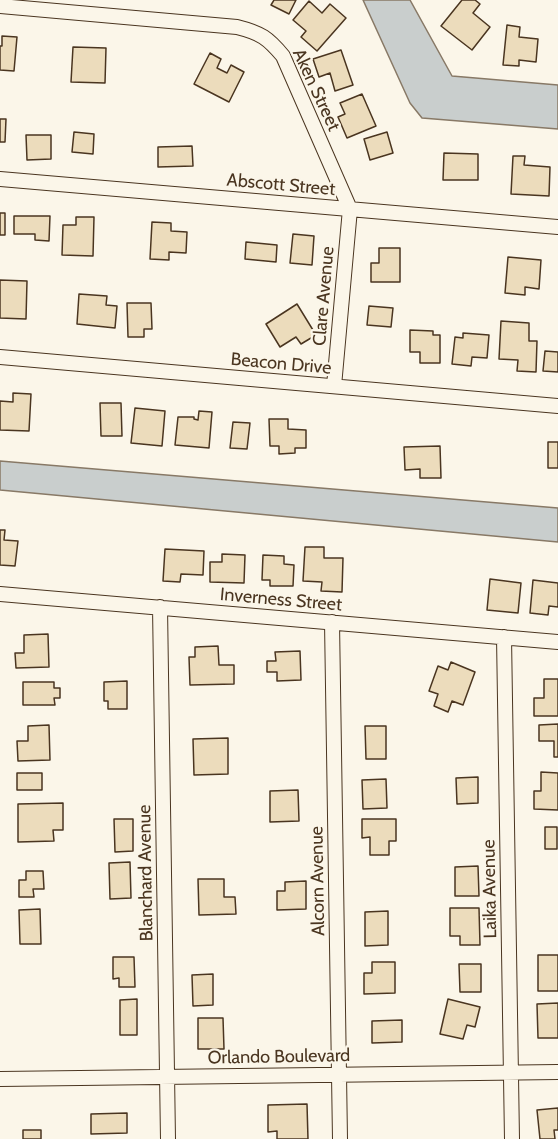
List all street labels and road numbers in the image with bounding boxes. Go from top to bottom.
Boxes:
street label: Aken Street [288,45,344,135]
street label: Abscott Street [226,170,336,200]
street label: Clare Avenue [309,245,339,347]
street label: Beacon Drive [230,349,332,379]
street label: Inverness Street [219,584,343,616]
street label: Blanchard Avenue [134,804,158,942]
street label: Alcorn Avenue [306,826,330,936]
street label: Laika Avenue [478,839,502,939]
street label: Orlando Boulevard [208,1045,350,1069]

